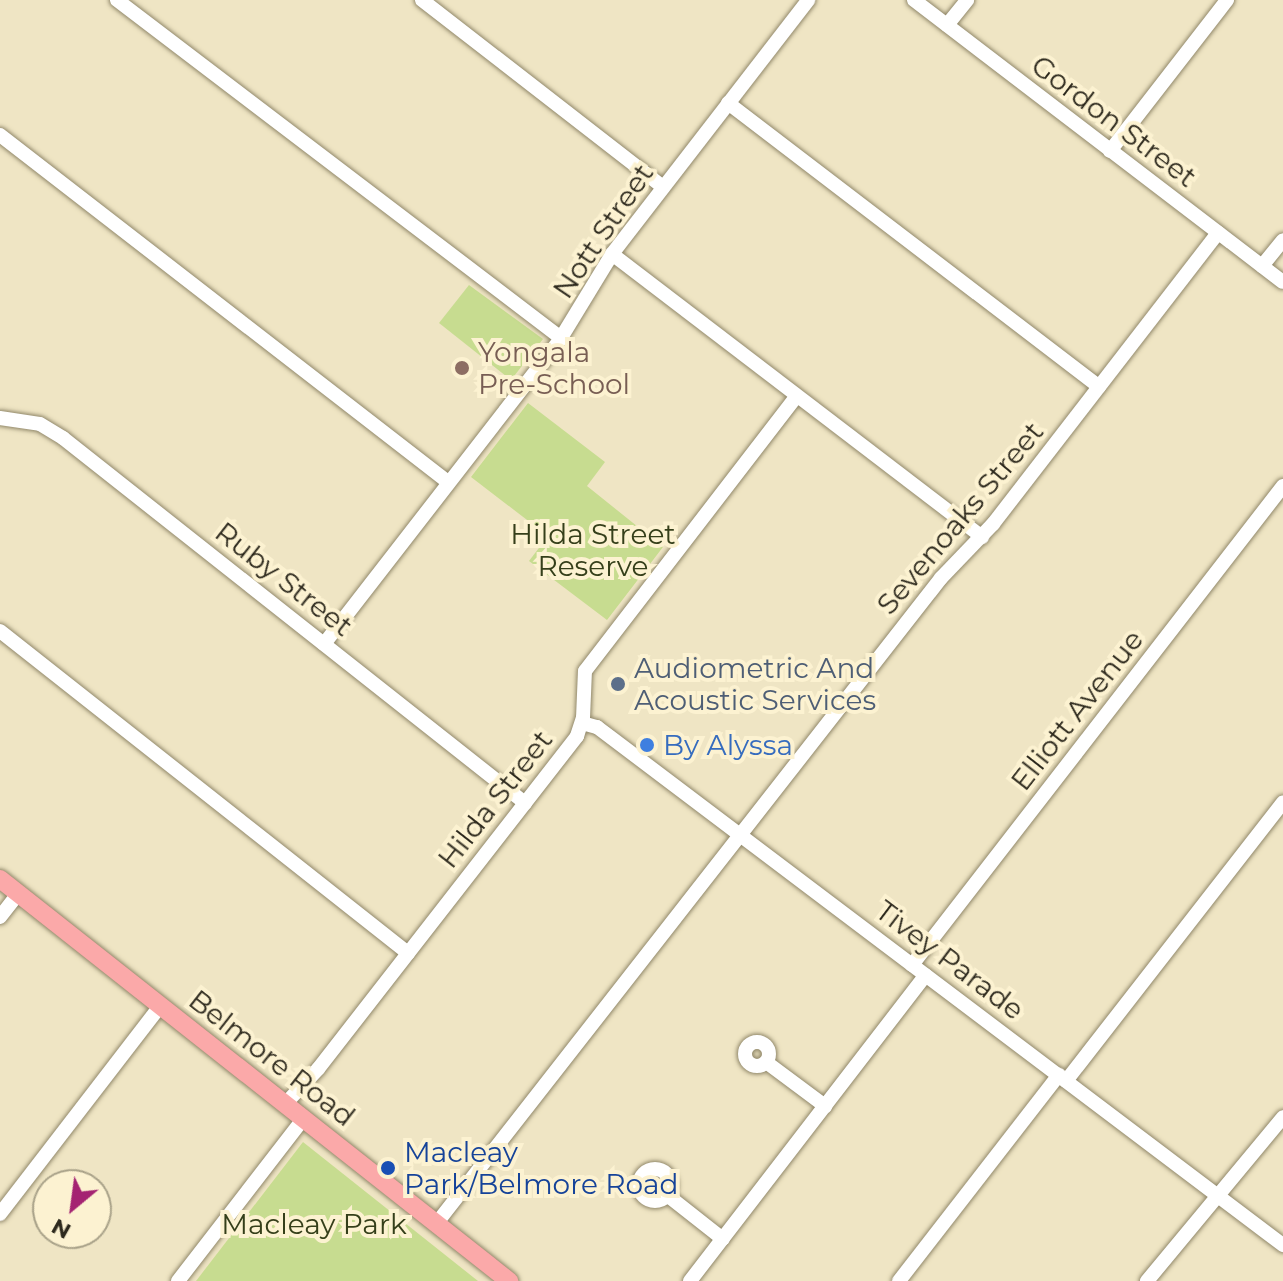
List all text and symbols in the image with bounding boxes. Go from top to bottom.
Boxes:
street label: Gordon Street [1025,48,1203,194]
street label: Nott Street [546,157,660,305]
place label: Yongala Pre-School [478,335,630,401]
marker: Yongala Pre-School [453,359,471,377]
street label: Sevenoaks Street [870,415,1050,621]
street label: Ruby Street [209,515,359,643]
park label: Hilda Street Reserve [510,517,676,583]
street label: Elliott Avenue [1004,623,1150,797]
place label: Audiometric And Acoustic Services [634,651,876,717]
marker: Audiometric And Acoustic Services [609,675,627,693]
street label: Hilda Street [431,724,559,874]
place label: By Alyssa [663,728,793,762]
marker: By Alyssa [638,736,656,754]
street label: Tivey Parade [869,894,1031,1026]
street label: Belmore Road [182,983,362,1133]
place label: Macleay Park/Belmore Road [404,1135,678,1201]
marker: Macleay Park/Belmore Road [379,1159,397,1177]
north arrow [32,1169,112,1249]
park label: Macleay Park [221,1207,407,1241]
text: N [47,1213,75,1245]

